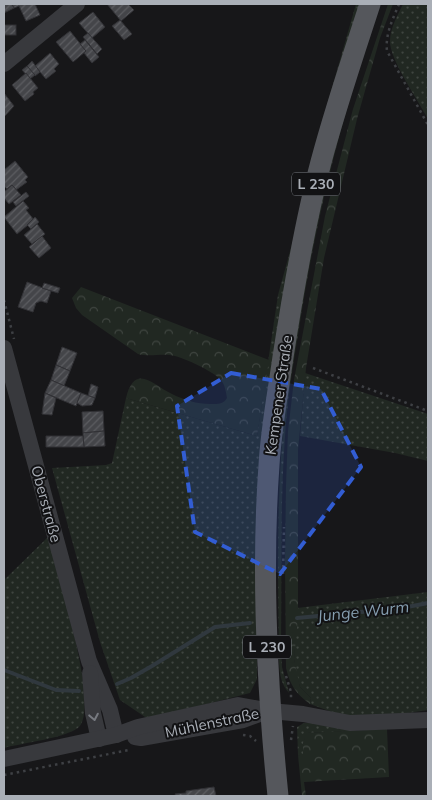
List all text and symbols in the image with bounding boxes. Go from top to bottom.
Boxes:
road number: L 230 [292,172,340,195]
street label: Kempener Straße [261,334,296,456]
street label: Oberstraße [27,463,66,544]
water label: Junge Wurm [314,596,410,626]
road number: L 230 [243,636,291,659]
street label: Mühlenstraße [163,703,261,742]
one-way arrow [89,713,99,722]

